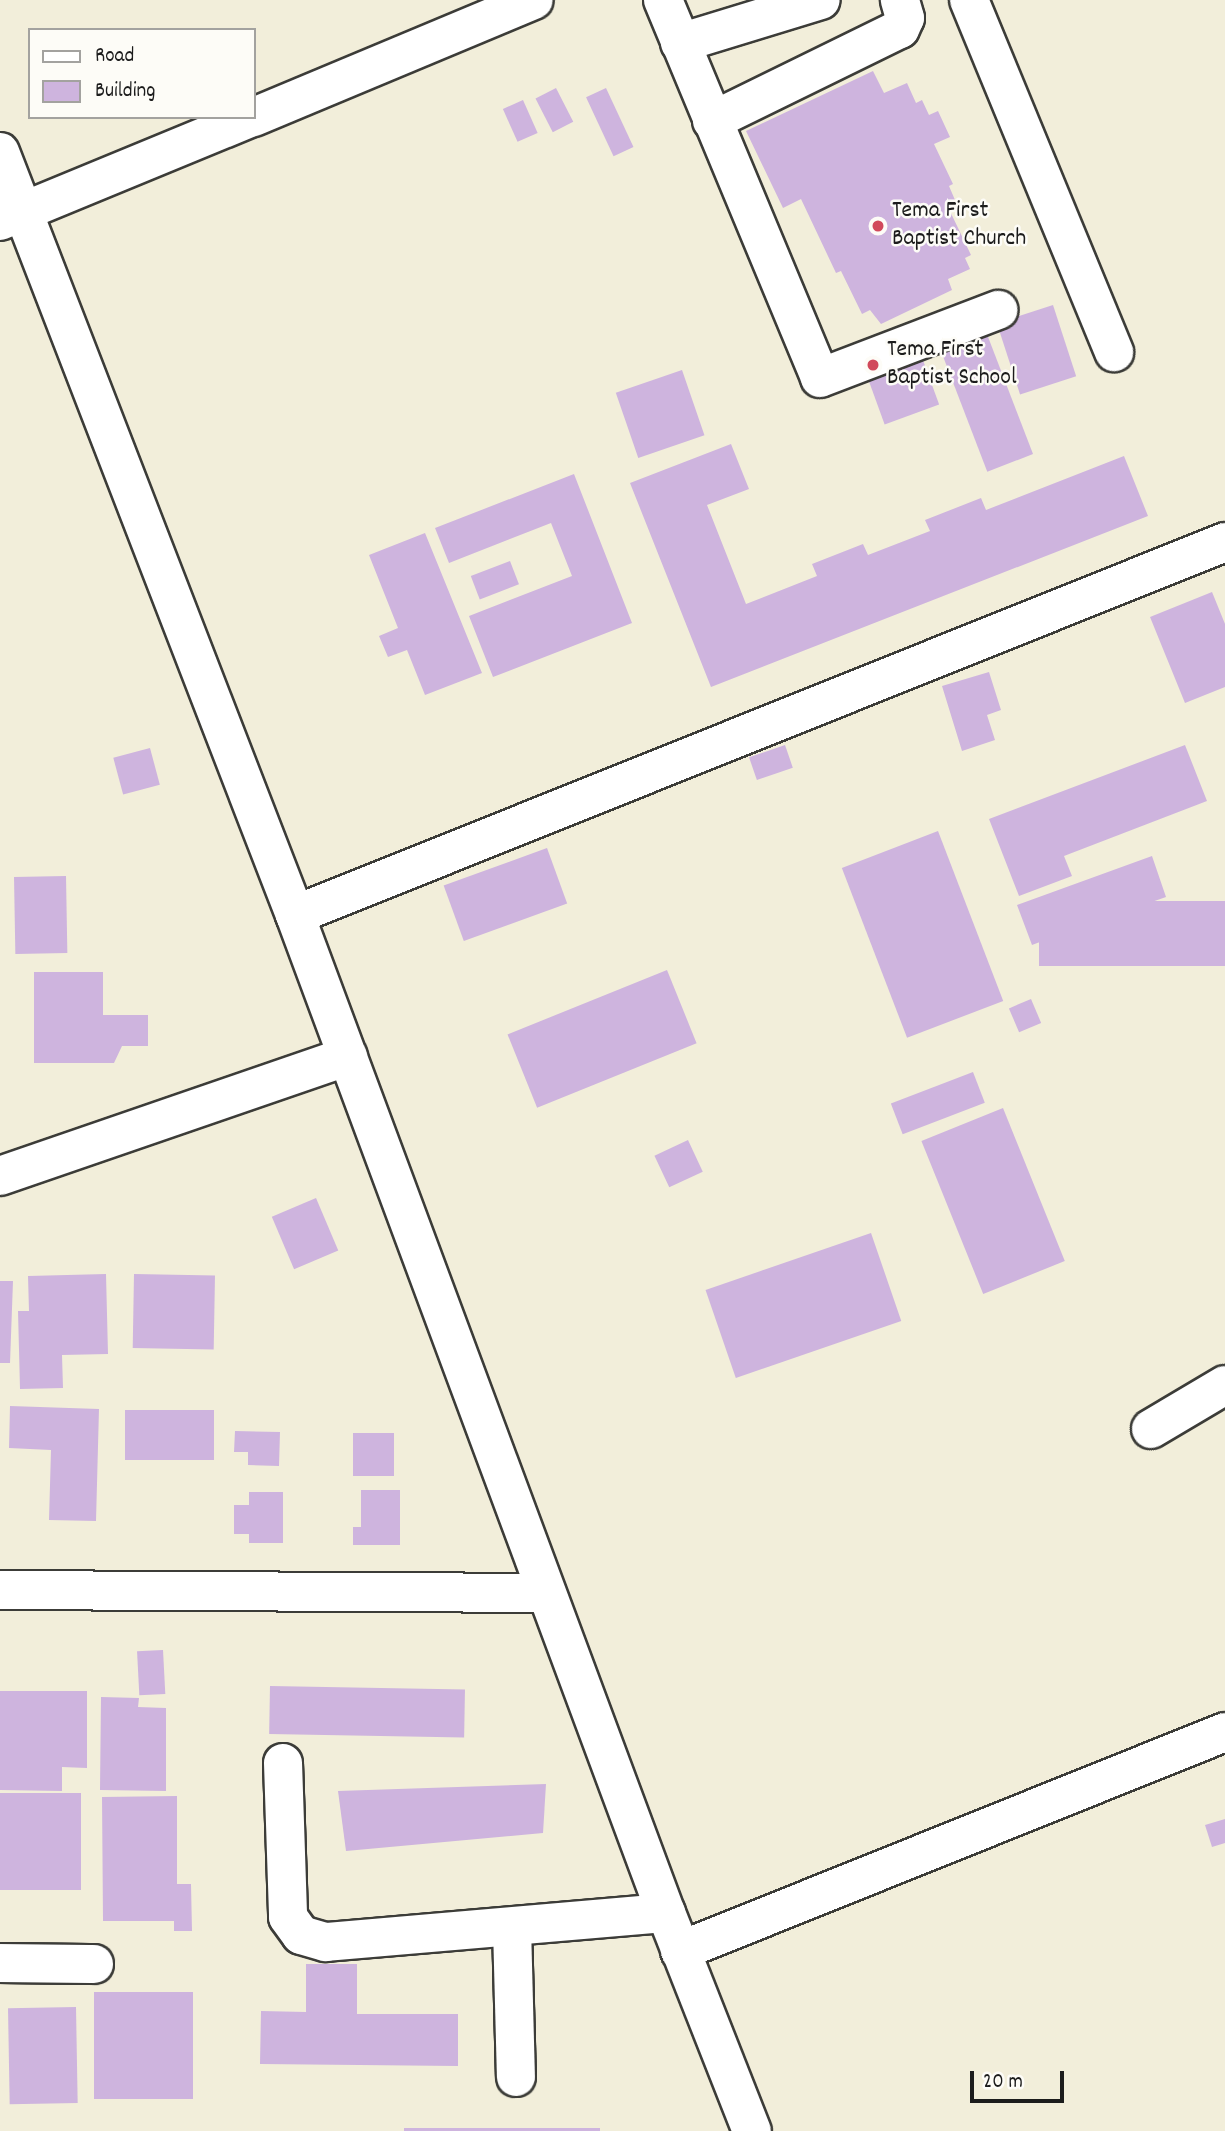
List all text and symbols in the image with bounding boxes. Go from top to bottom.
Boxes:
legend [28,28,256,119]
text: Road [95,42,134,72]
text: Building [95,77,155,107]
place label: Tema First Baptist Church [892,198,1026,254]
marker: Tema First Baptist Church [870,218,886,234]
place label: Tema First Baptist School [887,337,1017,393]
marker: Tema First Baptist School [865,357,881,373]
scale bar [973,2058,1068,2102]
text: 20 m [983,2068,1023,2098]

